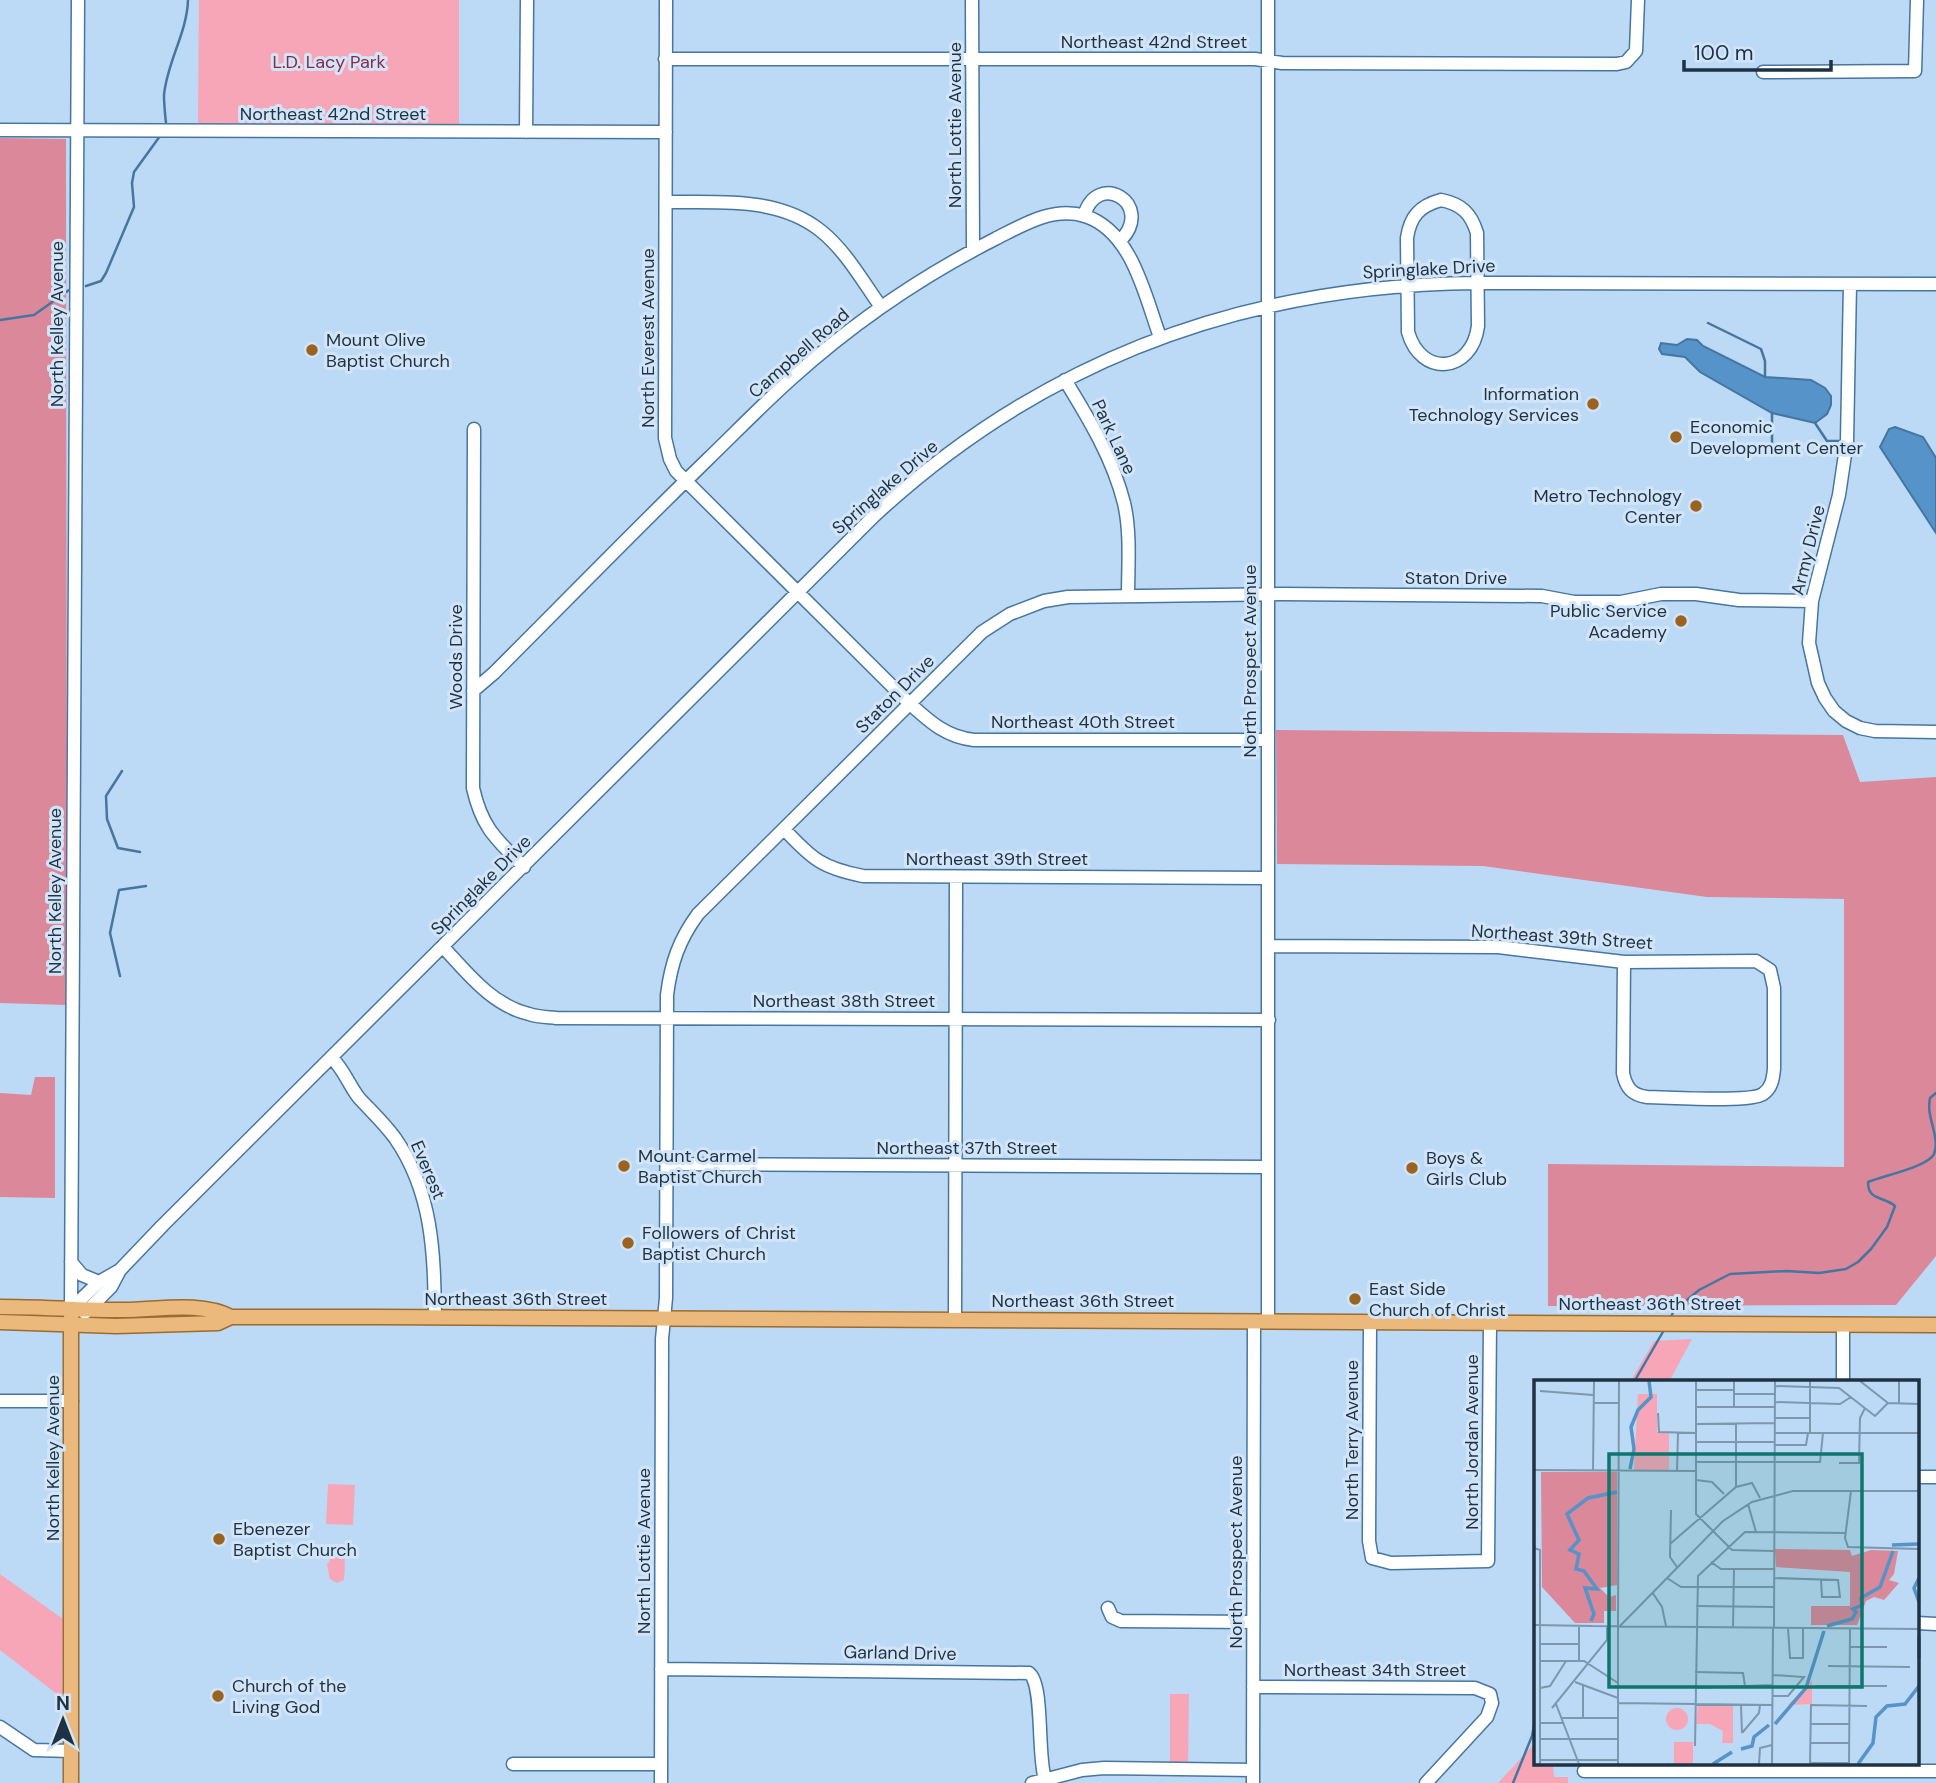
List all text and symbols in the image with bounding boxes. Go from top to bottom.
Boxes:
scale bar [1684,28,1831,72]
street label: Northeast 42nd Street [1061,30,1247,54]
text: 100 m [1694,39,1754,67]
street label: North Lottie Avenue [943,42,967,208]
park label: L.D. Lacy Park [272,50,386,74]
street label: Northeast 42nd Street [240,102,426,126]
street label: North Kelley Avenue [45,241,69,407]
street label: North Everest Avenue [636,248,660,428]
street label: Springlake Drive [1362,254,1496,284]
street label: Campbell Road [743,303,855,403]
place label: Mount Olive Baptist Church [326,328,450,373]
marker: Mount Olive Baptist Church [304,342,320,358]
place label: Information Technology Services [1409,382,1579,427]
street label: Park Lane [1086,396,1142,478]
marker: Information Technology Services [1585,396,1601,412]
place label: Economic Development Center [1690,415,1863,460]
marker: Economic Development Center [1668,429,1684,445]
street label: Springlake Drive [827,434,943,540]
place label: Metro Technology Center [1533,484,1682,529]
marker: Metro Technology Center [1688,498,1704,514]
street label: Army Drive [1785,503,1831,597]
street label: North Prospect Avenue [1238,565,1262,757]
street label: Staton Drive [1405,566,1507,590]
place label: Public Service Academy [1550,599,1667,644]
street label: Woods Drive [444,604,468,710]
marker: Public Service Academy [1673,613,1689,629]
street label: Staton Drive [850,649,940,739]
street label: Northeast 40th Street [991,710,1175,734]
street label: North Kelley Avenue [43,808,67,974]
street label: Springlake Drive [426,830,536,940]
street label: Northeast 39th Street [906,847,1088,871]
street label: Northeast 39th Street [1470,919,1654,955]
street label: Northeast 38th Street [753,989,935,1013]
street label: Northeast 37th Street [877,1136,1057,1160]
street label: Everest [405,1137,451,1203]
place label: Mount Carmel Baptist Church [638,1144,762,1189]
place label: Boys & Girls Club [1426,1146,1507,1191]
marker: Mount Carmel Baptist Church [616,1158,632,1174]
marker: Boys & Girls Club [1404,1160,1420,1176]
place label: Followers of Christ Baptist Church [642,1221,796,1266]
marker: Followers of Christ Baptist Church [620,1235,636,1251]
place label: East Side Church of Christ [1369,1277,1506,1322]
street label: Northeast 36th Street [425,1287,607,1311]
street label: Northeast 36th Street [992,1289,1174,1313]
marker: East Side Church of Christ [1347,1291,1363,1307]
street label: Northeast 36th Street [1559,1292,1741,1316]
street label: North Jordan Avenue [1460,1354,1484,1530]
street label: North Terry Avenue [1340,1360,1364,1520]
street label: North Kelley Avenue [41,1375,65,1541]
inset map [1534,1380,1918,1766]
street label: North Prospect Avenue [1224,1456,1248,1648]
street label: North Lottie Avenue [632,1468,656,1634]
place label: Ebenezer Baptist Church [233,1517,357,1562]
marker: Ebenezer Baptist Church [211,1531,227,1547]
street label: Garland Drive [843,1640,957,1666]
street label: Northeast 34th Street [1284,1658,1466,1682]
place label: Church of the Living God [232,1674,347,1719]
north arrow [28,1685,98,1755]
marker: Church of the Living God [210,1688,226,1704]
text: N [56,1691,70,1716]

